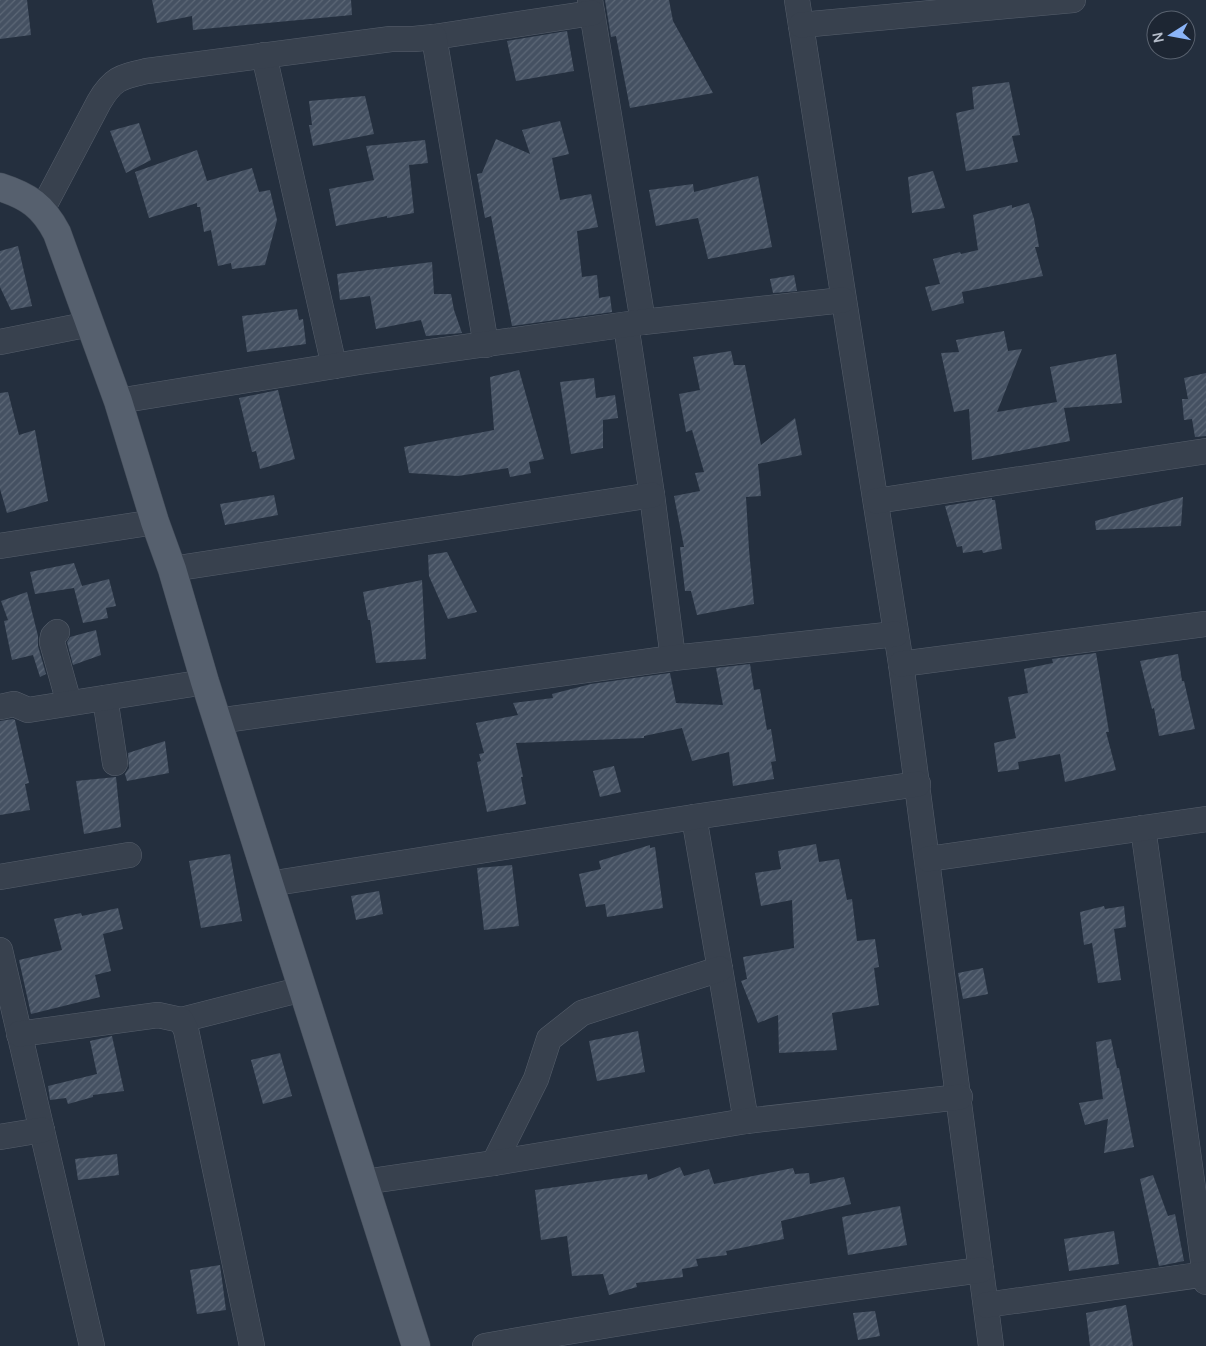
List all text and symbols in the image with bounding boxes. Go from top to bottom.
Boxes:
north arrow [1146,10,1196,60]
text: N [1147,31,1168,44]

